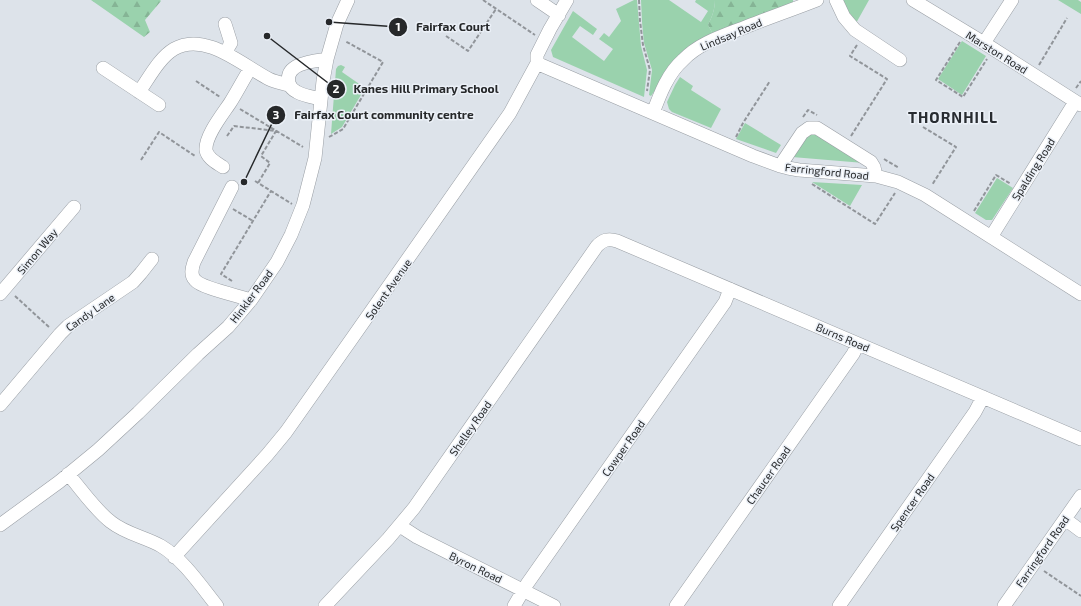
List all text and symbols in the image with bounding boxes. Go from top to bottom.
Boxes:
callout: Fairfax Court [388,15,498,39]
street label: Lindsay Road [698,15,764,53]
text: 1 [395,19,401,33]
text: Fairfax Court [416,19,490,33]
street label: Marston Road [964,28,1030,76]
callout: Kanes Hill Primary School [326,77,507,101]
text: 2 [333,81,340,95]
text: Kanes Hill Primary School [353,81,499,96]
callout: Fairfax Court community centre [266,103,481,127]
text: 3 [273,107,280,121]
text: Fairfax Court community centre [294,107,474,122]
district label: THORNHILL [908,108,998,126]
street label: Spalding Road [1009,135,1057,203]
street label: Farringford Road [784,160,870,182]
street label: Simon Way [14,225,60,276]
street label: Solent Avenue [362,256,414,322]
street label: Hinkler Road [227,267,275,325]
street label: Candy Lane [63,290,117,334]
street label: Burns Road [814,320,872,354]
street label: Shelley Road [446,398,494,458]
street label: Cowper Road [599,417,647,479]
street label: Chaucer Road [743,443,793,507]
street label: Spencer Road [887,470,937,534]
street label: Farringford Road [1012,513,1072,589]
street label: Byron Road [447,549,505,585]

